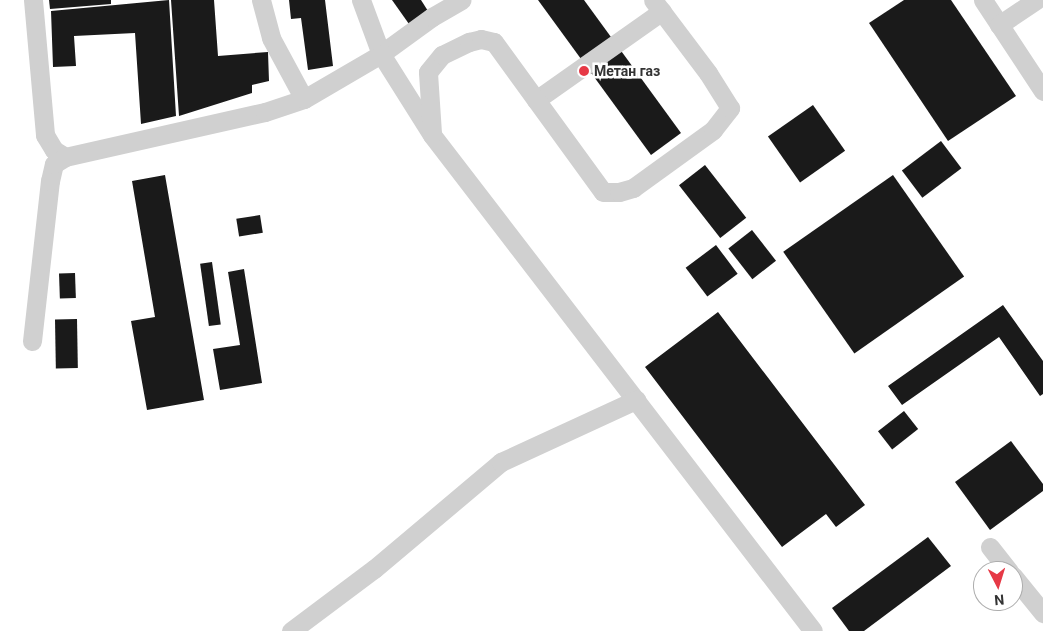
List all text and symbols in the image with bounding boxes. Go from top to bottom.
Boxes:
place label: Метан газ [594,63,660,79]
marker: Метан газ [578,65,590,77]
north arrow [973,561,1023,611]
text: N [994,592,1005,608]

